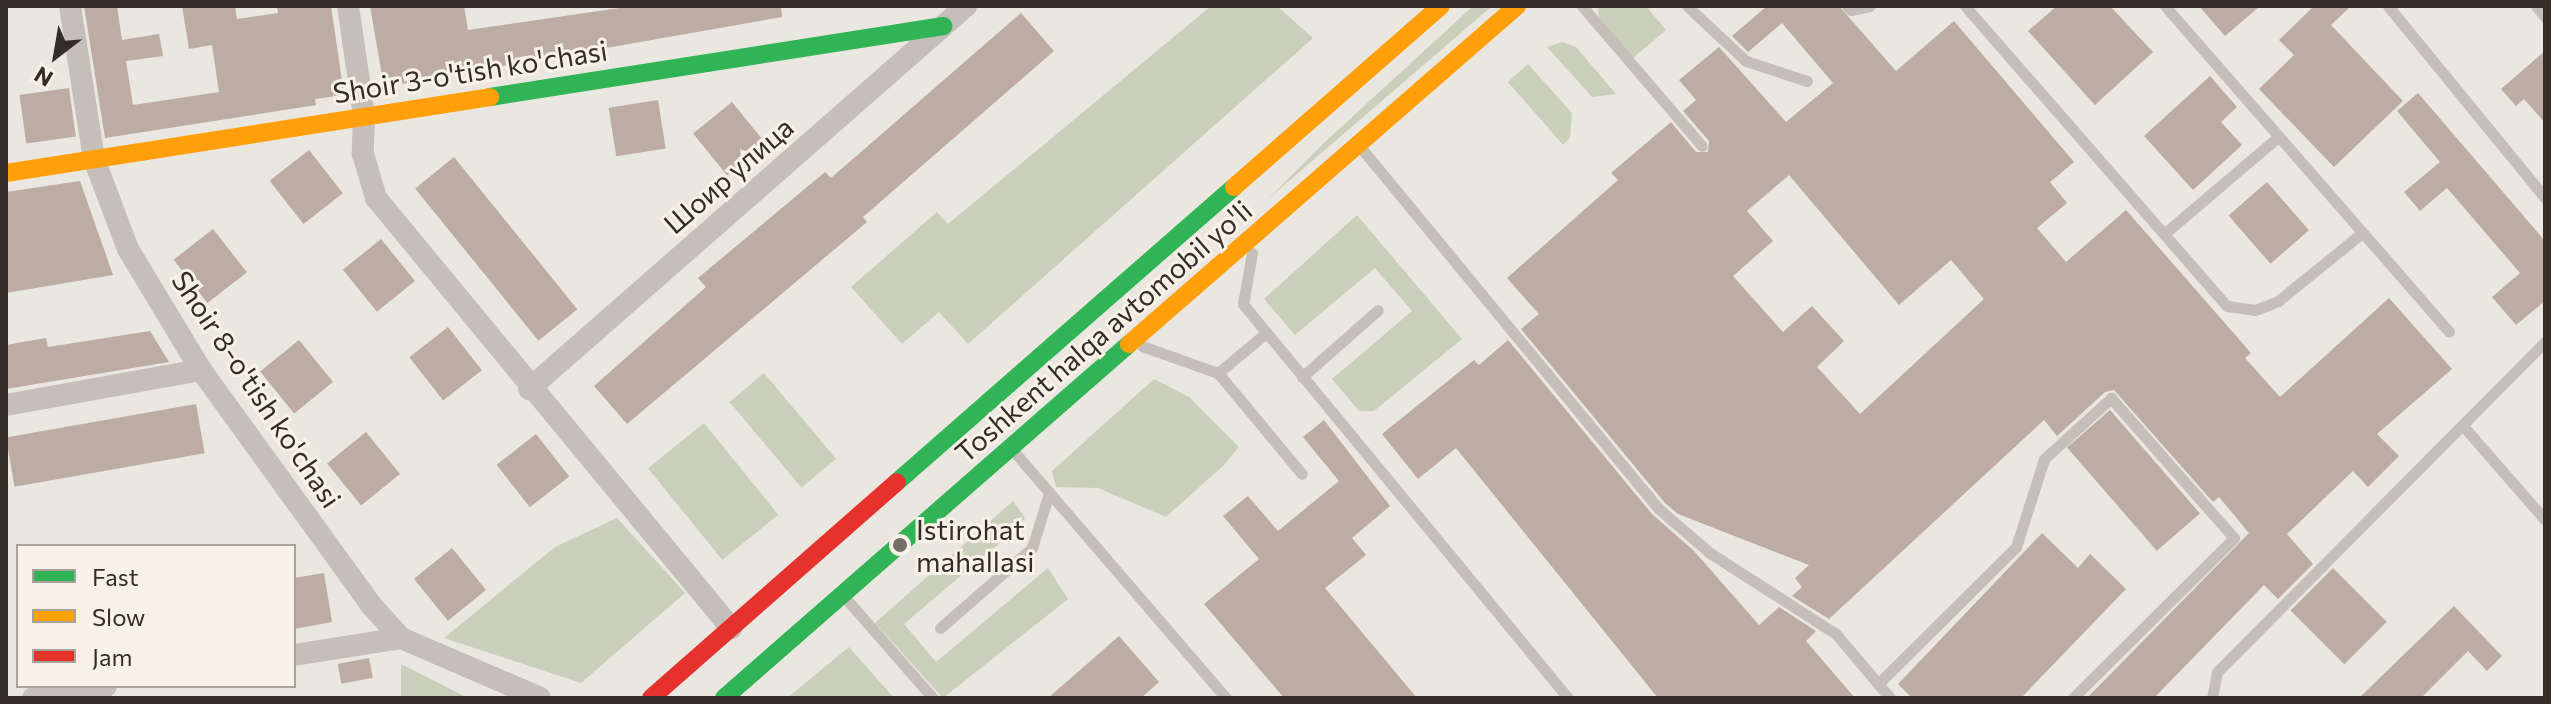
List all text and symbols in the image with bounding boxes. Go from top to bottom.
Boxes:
north arrow [16,16,96,96]
street label: Shoir 3-o'tish ko'chasi [330,33,610,109]
text: N [29,61,57,93]
street label: Шоир улица [656,110,800,240]
street label: Toshkent halqa avtomobil yo'li [948,193,1258,469]
street label: Shoir 8-o'tish ko'chasi [165,264,349,514]
place label: Istirohat mahallasi [916,512,1035,578]
marker: Istirohat mahallasi [891,536,909,554]
legend [16,544,296,688]
text: Fast [92,562,139,591]
text: Slow [92,602,145,631]
text: Jam [92,642,132,671]

